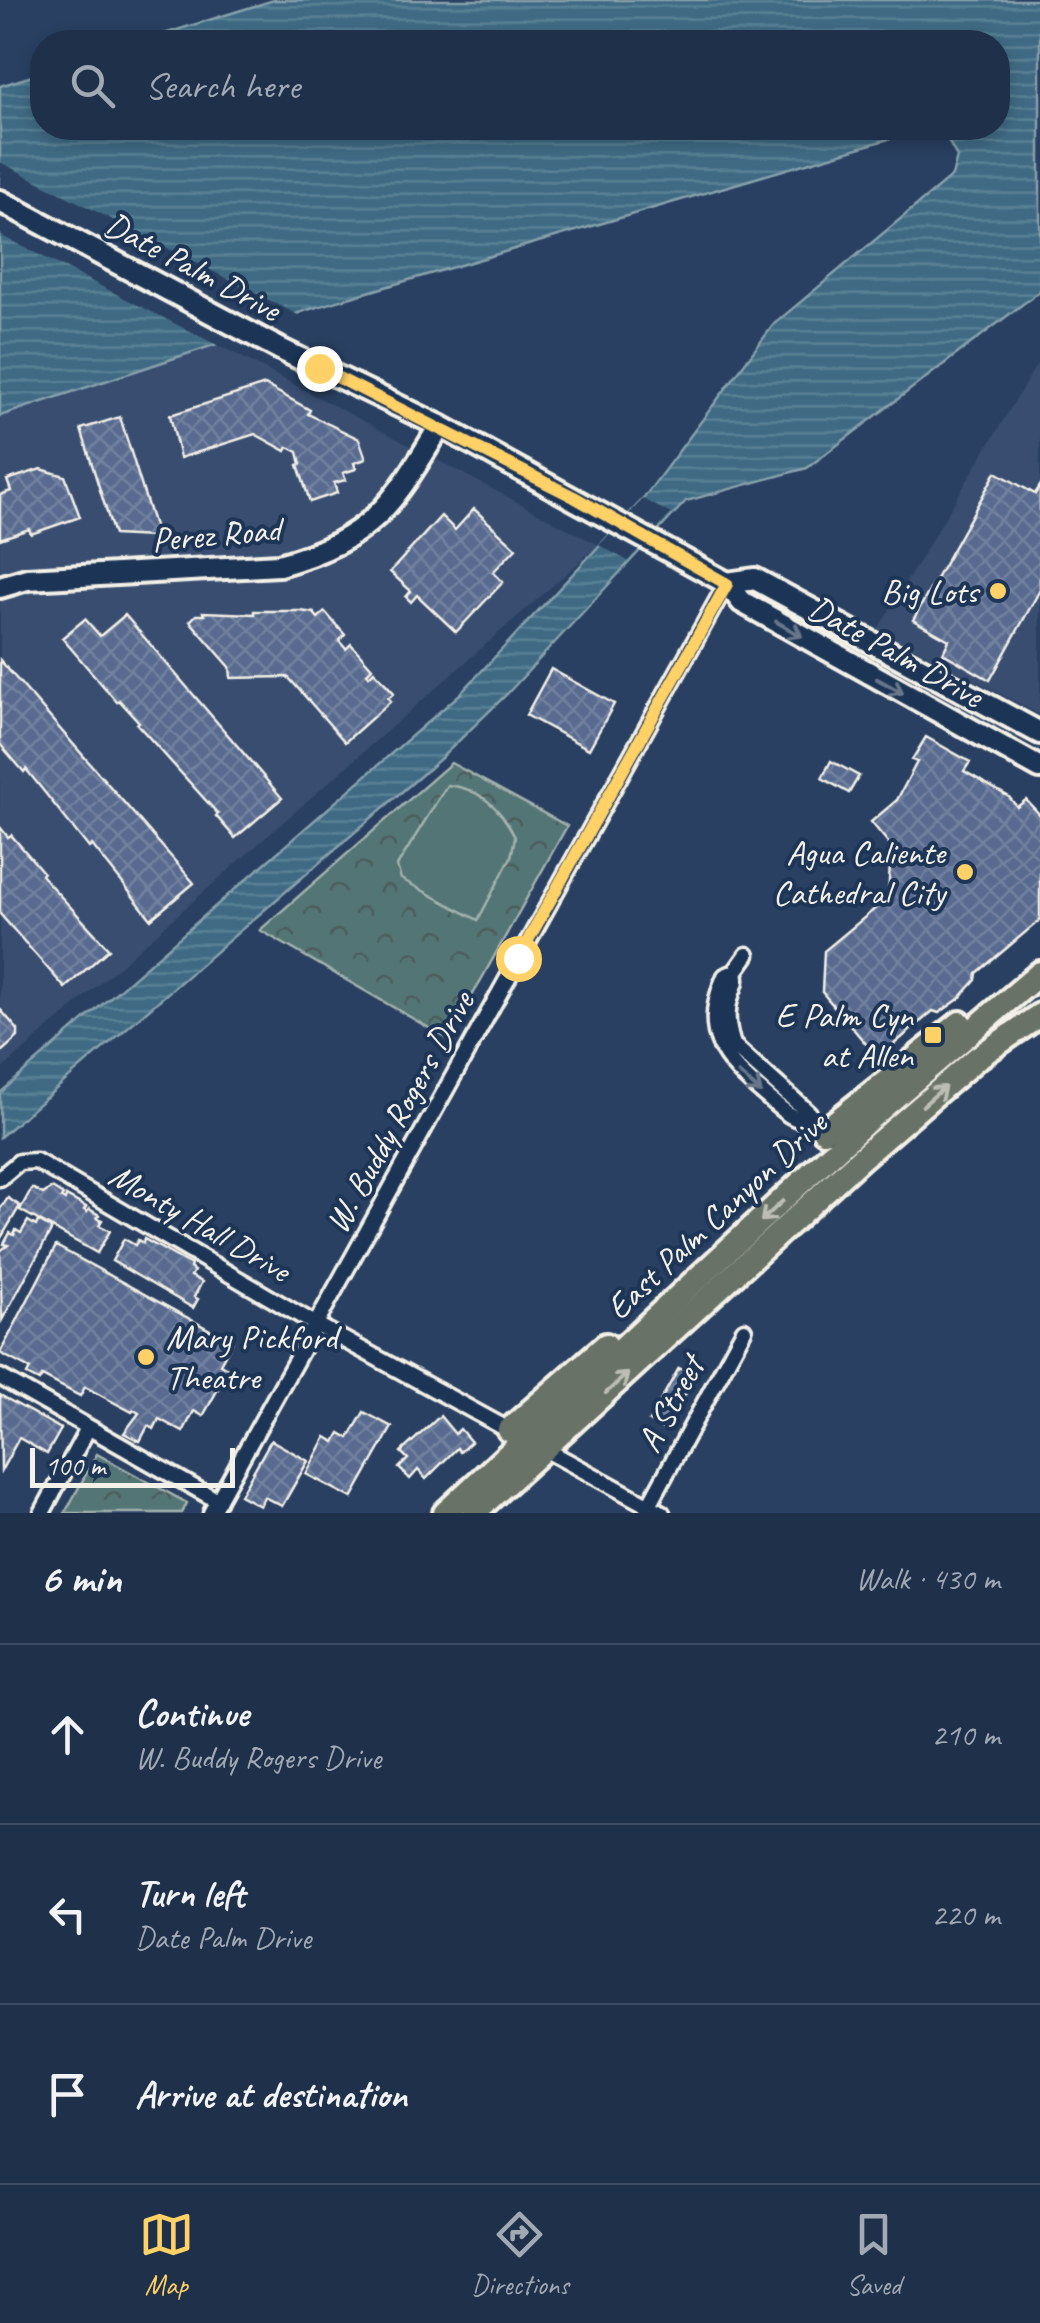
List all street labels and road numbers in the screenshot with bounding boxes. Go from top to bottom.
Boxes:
street label: Date Palm Drive [97,201,291,333]
street label: Perez Road [150,506,288,563]
street label: Date Palm Drive [801,585,993,719]
street label: W. Buddy Rogers Drive [315,981,486,1241]
street label: East Palm Canyon Drive [596,1100,838,1329]
street label: Monty Hall Drive [101,1153,301,1294]
street label: A Street [627,1345,716,1460]

